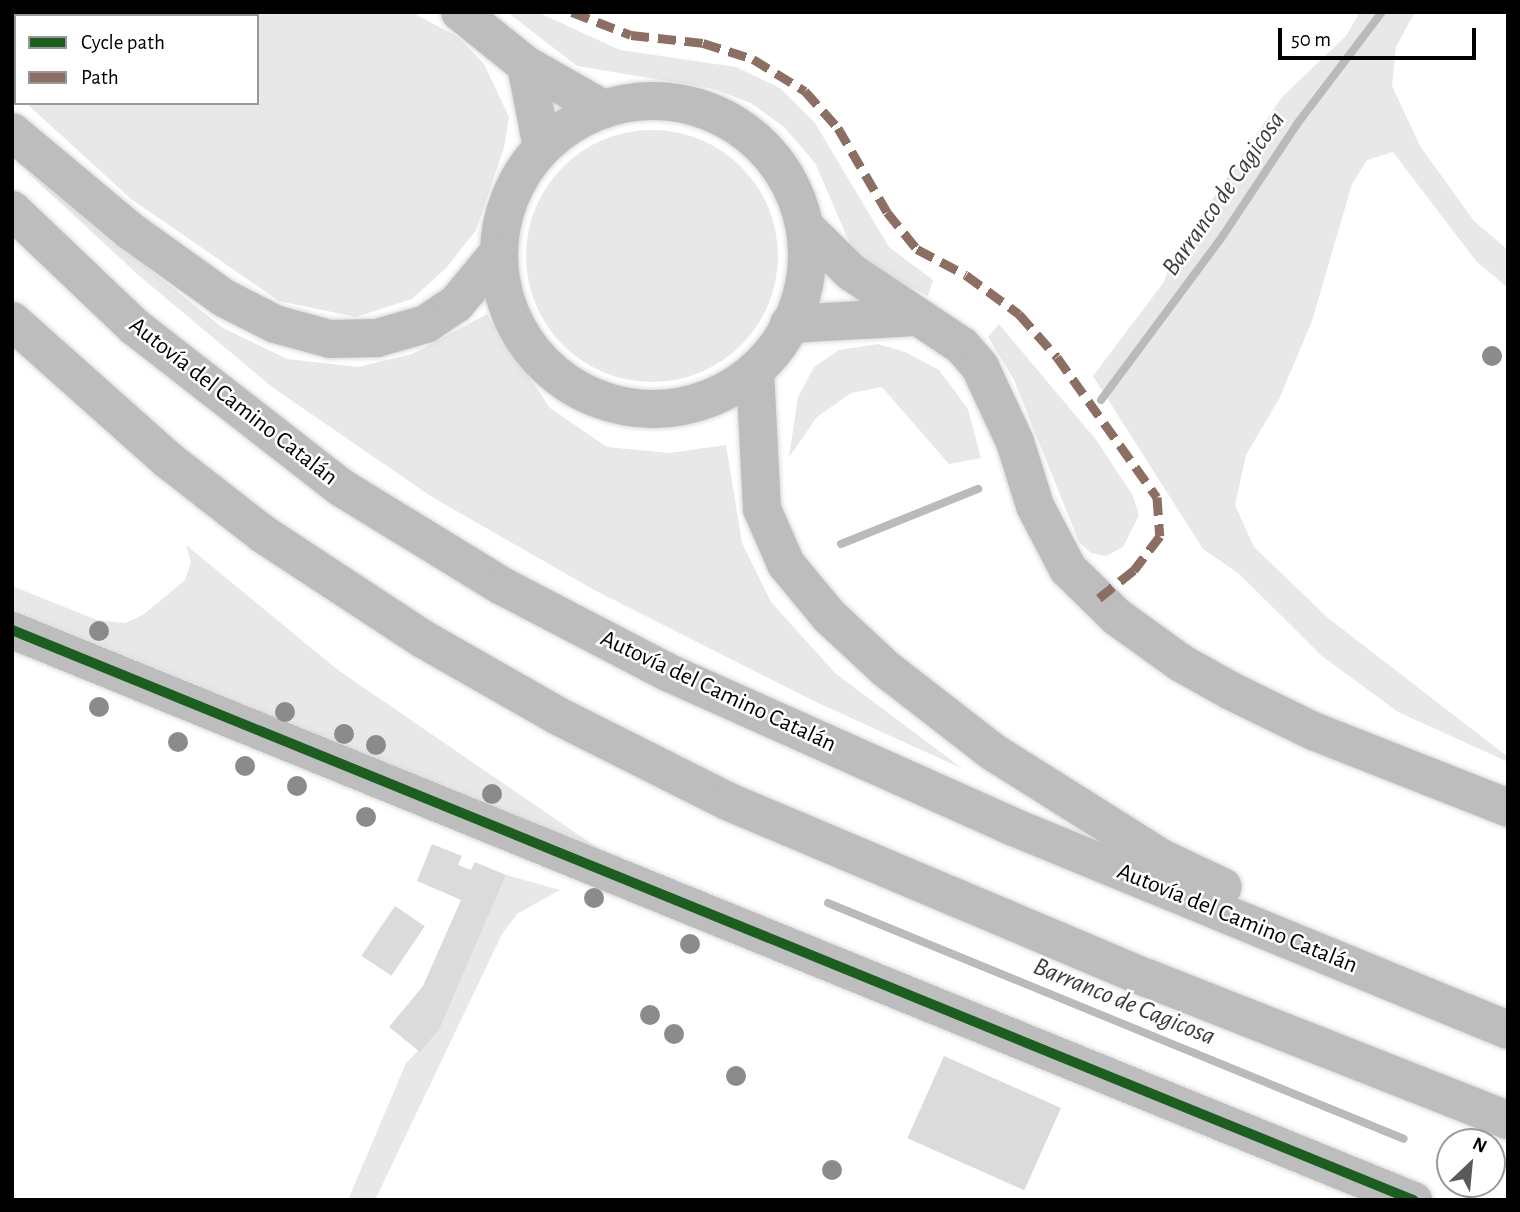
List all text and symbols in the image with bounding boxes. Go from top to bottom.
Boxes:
legend [14,14,259,105]
scale bar [1282,14,1480,58]
text: 50 m [1291,29,1331,50]
text: Cycle path [81,32,165,53]
text: Path [81,67,119,88]
water label: Barranco de Cagicosa [1156,106,1292,282]
street label: Autovía del Camino Catalán [123,312,343,492]
street label: Autovía del Camino Catalán [596,625,840,759]
street label: Autovía del Camino Catalán [1113,858,1361,980]
water label: Barranco de Cagicosa [1029,951,1219,1053]
north arrow [1436,1128,1506,1198]
text: N [1469,1134,1490,1157]

